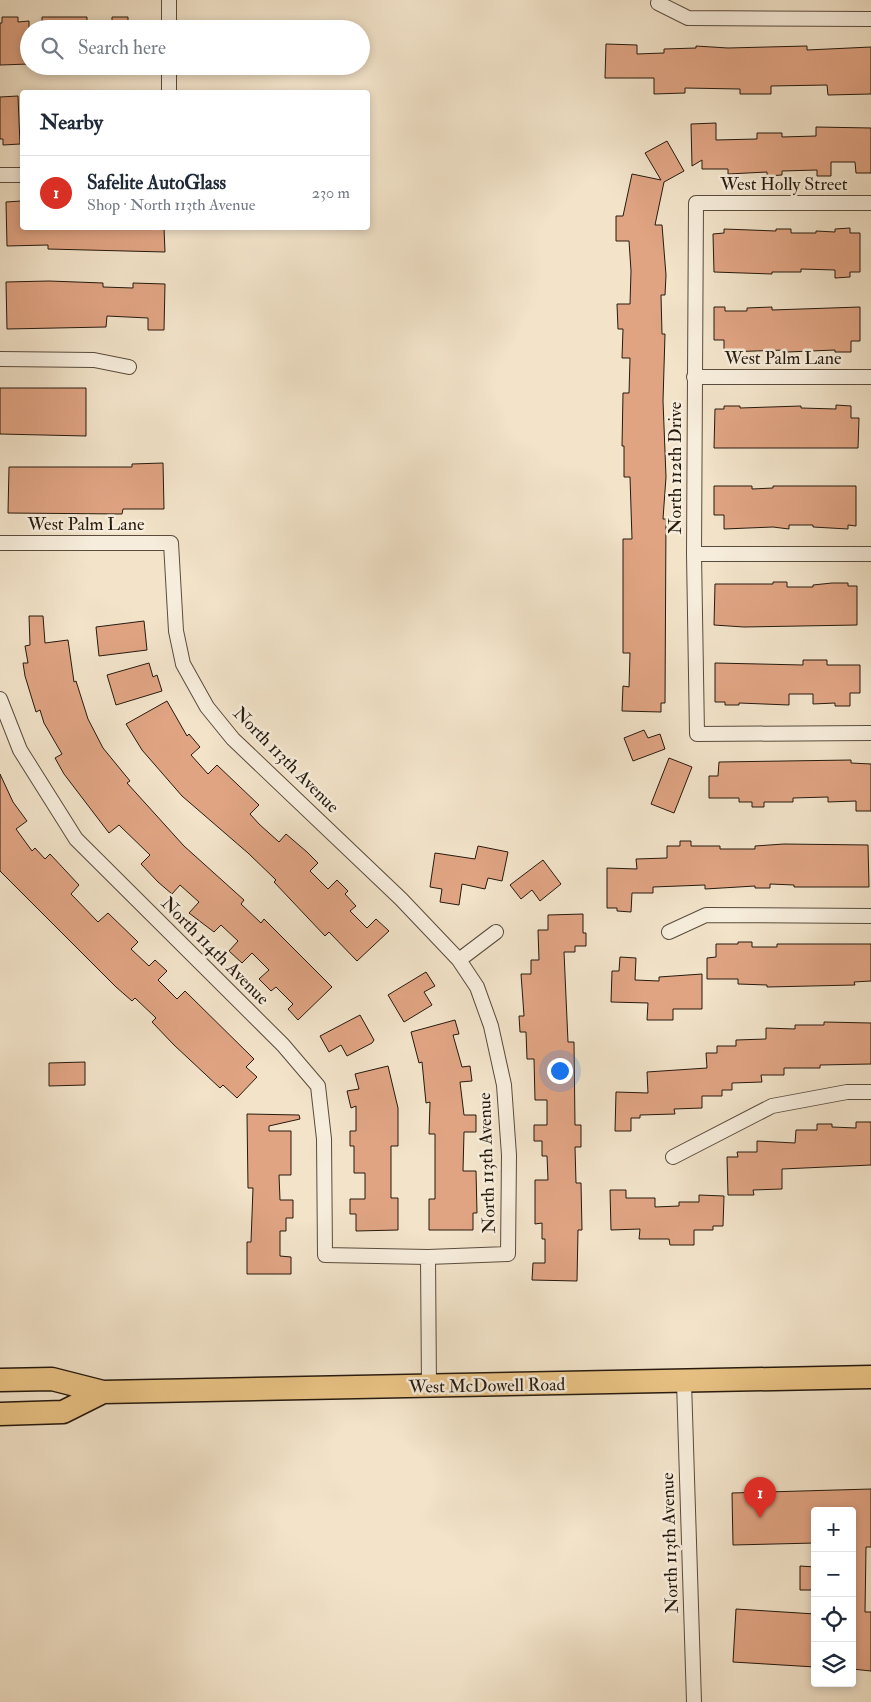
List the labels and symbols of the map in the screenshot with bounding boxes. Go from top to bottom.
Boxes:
street label: West Holly Street [719,173,848,196]
street label: West Palm Lane [723,347,842,370]
street label: North 112th Drive [664,401,687,534]
street label: West Palm Lane [26,513,145,536]
street label: North 113th Avenue [228,702,344,818]
street label: North 114th Avenue [156,892,274,1010]
your location [547,1058,573,1084]
street label: North 113th Avenue [473,1092,501,1234]
street label: West McDowell Road [407,1373,566,1399]
street label: North 113th Avenue [656,1472,684,1614]
pin: 1 [744,1477,776,1518]

